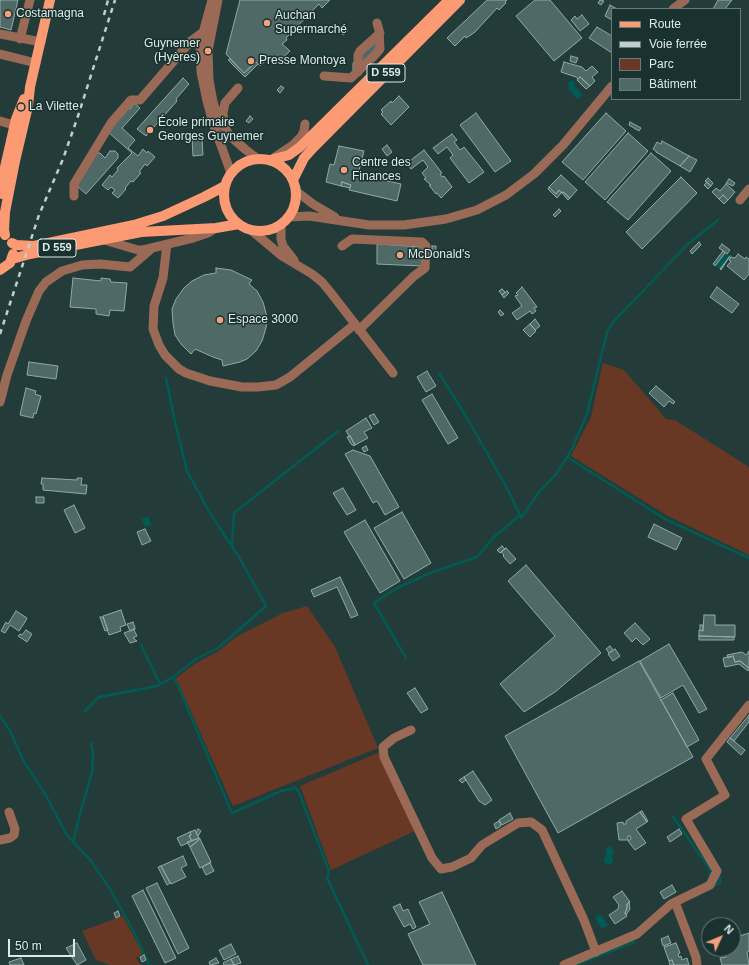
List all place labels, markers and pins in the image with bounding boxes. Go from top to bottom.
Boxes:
place label: Costamagna [16,7,84,21]
marker: Costamagna [3,9,13,19]
place label: Auchan Supermarché [275,9,347,37]
marker: Auchan Supermarché [262,18,272,28]
place label: Guynemer (Hyères) [144,37,200,65]
marker: Guynemer (Hyères) [203,46,213,56]
place label: Presse Montoya [259,54,346,68]
marker: Presse Montoya [246,56,256,66]
place label: La Vilette [29,100,79,114]
marker: La Vilette [16,102,26,112]
place label: École primaire Georges Guynemer [158,116,263,144]
marker: École primaire Georges Guynemer [145,125,155,135]
place label: Centre des Finances [352,156,411,184]
marker: Centre des Finances [339,165,349,175]
place label: McDonald's [408,248,470,262]
marker: McDonald's [395,250,405,260]
place label: Espace 3000 [228,313,298,327]
marker: Espace 3000 [215,315,225,325]

